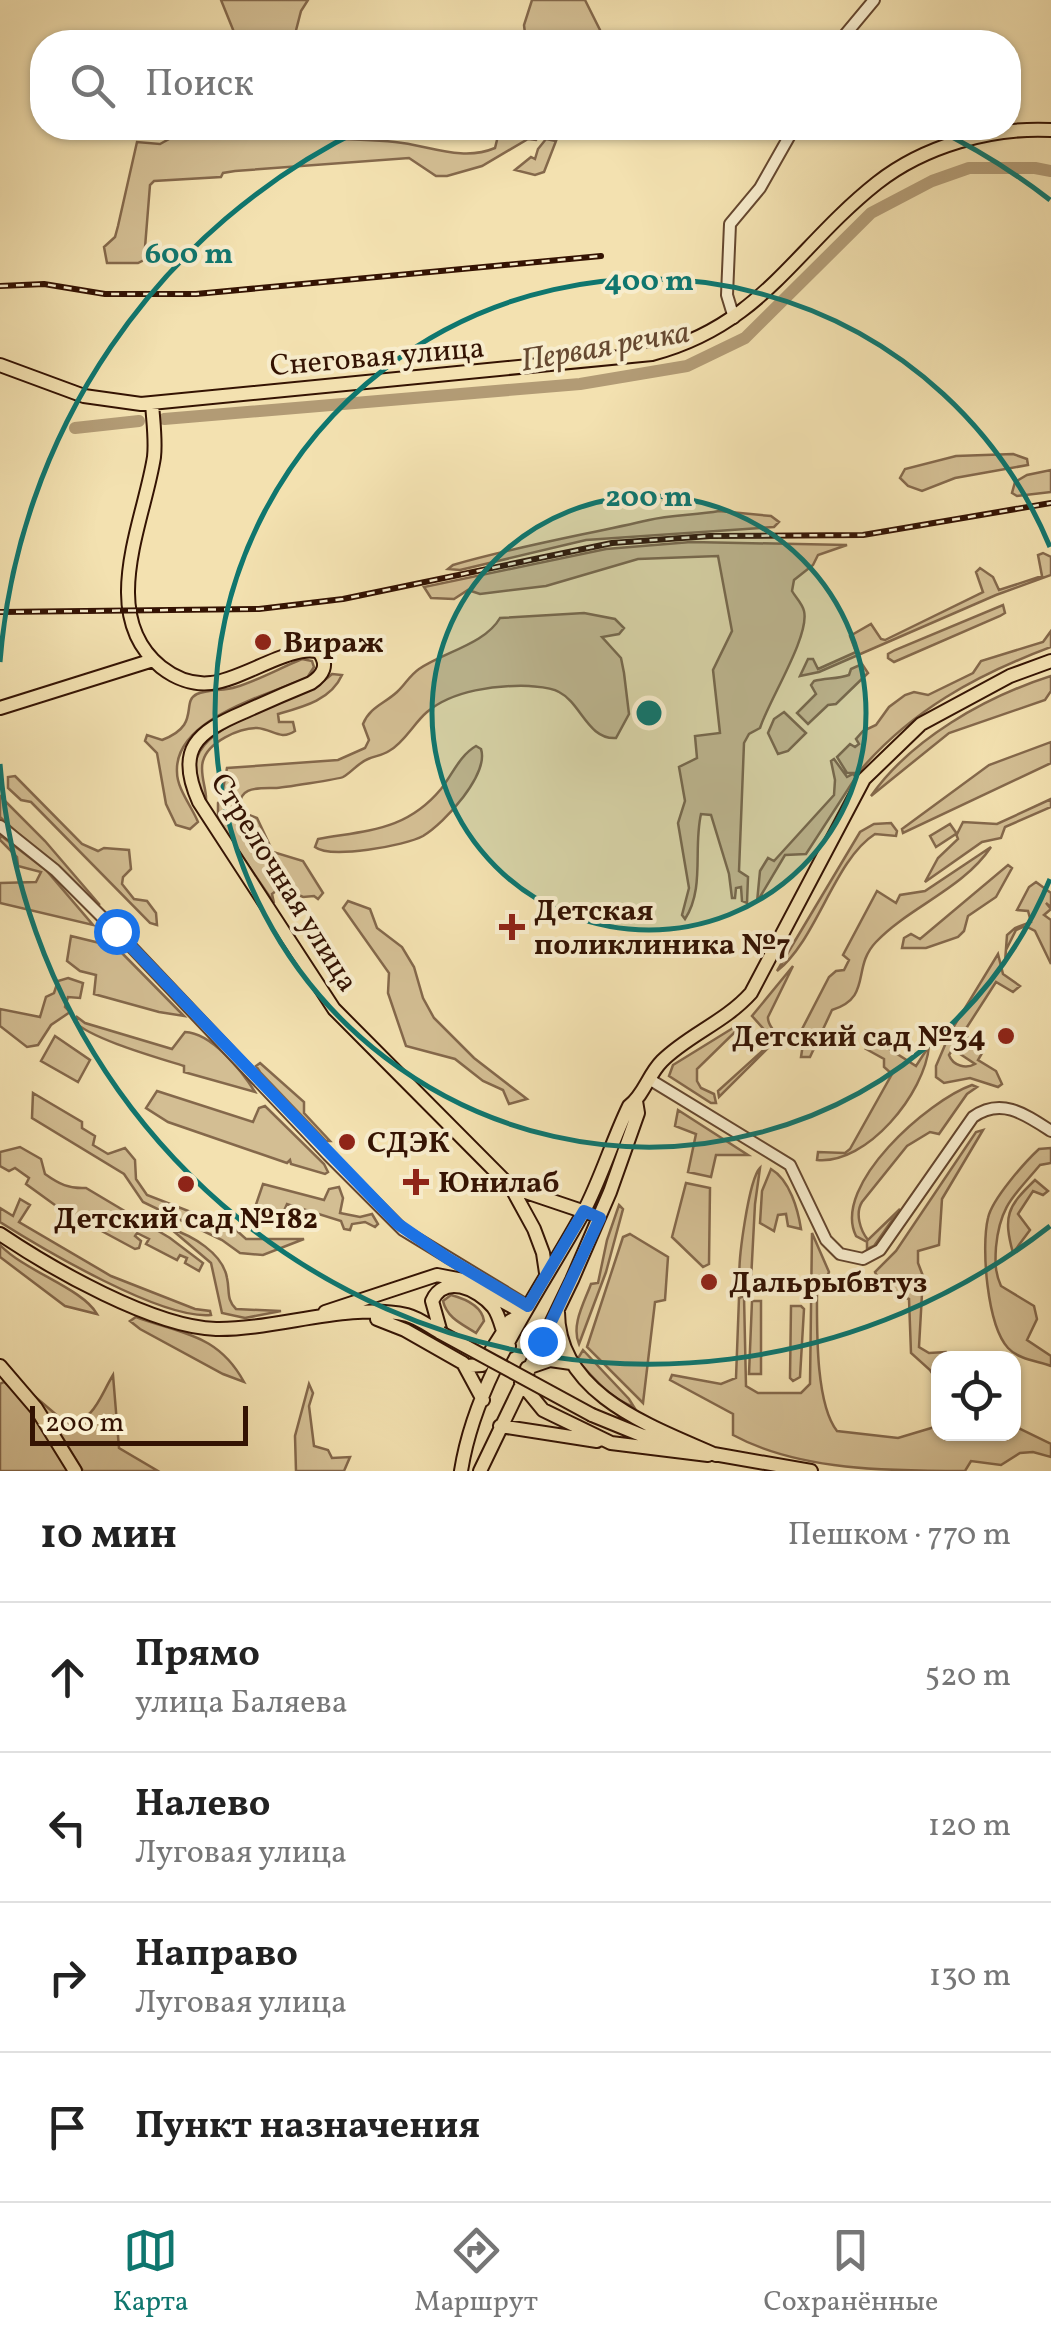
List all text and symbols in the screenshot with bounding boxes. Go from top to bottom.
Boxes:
search box [30,30,1021,140]
icon: search [65,58,120,113]
text: Поиск [145,59,254,112]
text: 600 m [145,234,233,276]
text: 400 m [604,261,694,303]
water label: Первая речка [518,311,693,384]
street label: Снеговая улица [268,328,486,388]
text: 200 m [605,477,693,519]
place label: Вираж [283,623,384,665]
marker: Вираж [252,631,274,653]
centre of rings [631,695,667,731]
street label: Стрелочная улица [199,766,368,1001]
place label: Детская поликлиника №7 [534,891,791,967]
route start [94,909,140,955]
marker: Детская поликлиника №7 [499,914,525,940]
place label: Детский сад №34 [732,1017,986,1059]
marker: Детский сад №34 [995,1025,1017,1047]
place label: СДЭК [367,1123,450,1165]
marker: СДЭК [336,1131,358,1153]
place label: Юнилаб [438,1163,559,1205]
marker: Юнилаб [403,1169,429,1195]
marker: Детский сад №182 [175,1173,197,1195]
place label: Детский сад №182 [54,1199,318,1241]
place label: Дальрыбвтуз [729,1263,928,1305]
marker: Дальрыбвтуз [698,1271,720,1293]
route end [520,1319,566,1365]
map controls [931,1351,1021,1441]
button: locate [931,1351,1021,1441]
scale bar [30,1401,248,1446]
text: 200 m [45,1404,124,1443]
text: 10 мин [40,1507,177,1566]
text: Пешком · 770 m [788,1514,1011,1558]
text: Прямо [135,1629,260,1682]
icon: ahead [40,1650,95,1705]
text: 520 m [925,1655,1011,1699]
text: улица Баляева [135,1682,348,1726]
text: Налево [135,1779,271,1832]
icon: left [40,1800,95,1855]
text: 120 m [928,1805,1011,1849]
text: Луговая улица [135,1832,347,1876]
text: Направо [135,1929,298,1982]
icon: right [40,1950,95,2005]
text: 130 m [929,1955,1011,1999]
text: Луговая улица [135,1982,347,2026]
icon: arrive [40,2100,95,2155]
text: Пункт назначения [135,2101,480,2154]
tab: Карта [113,2223,189,2322]
tab: Маршрут [414,2223,538,2322]
tab: Сохранённые [764,2223,938,2322]

